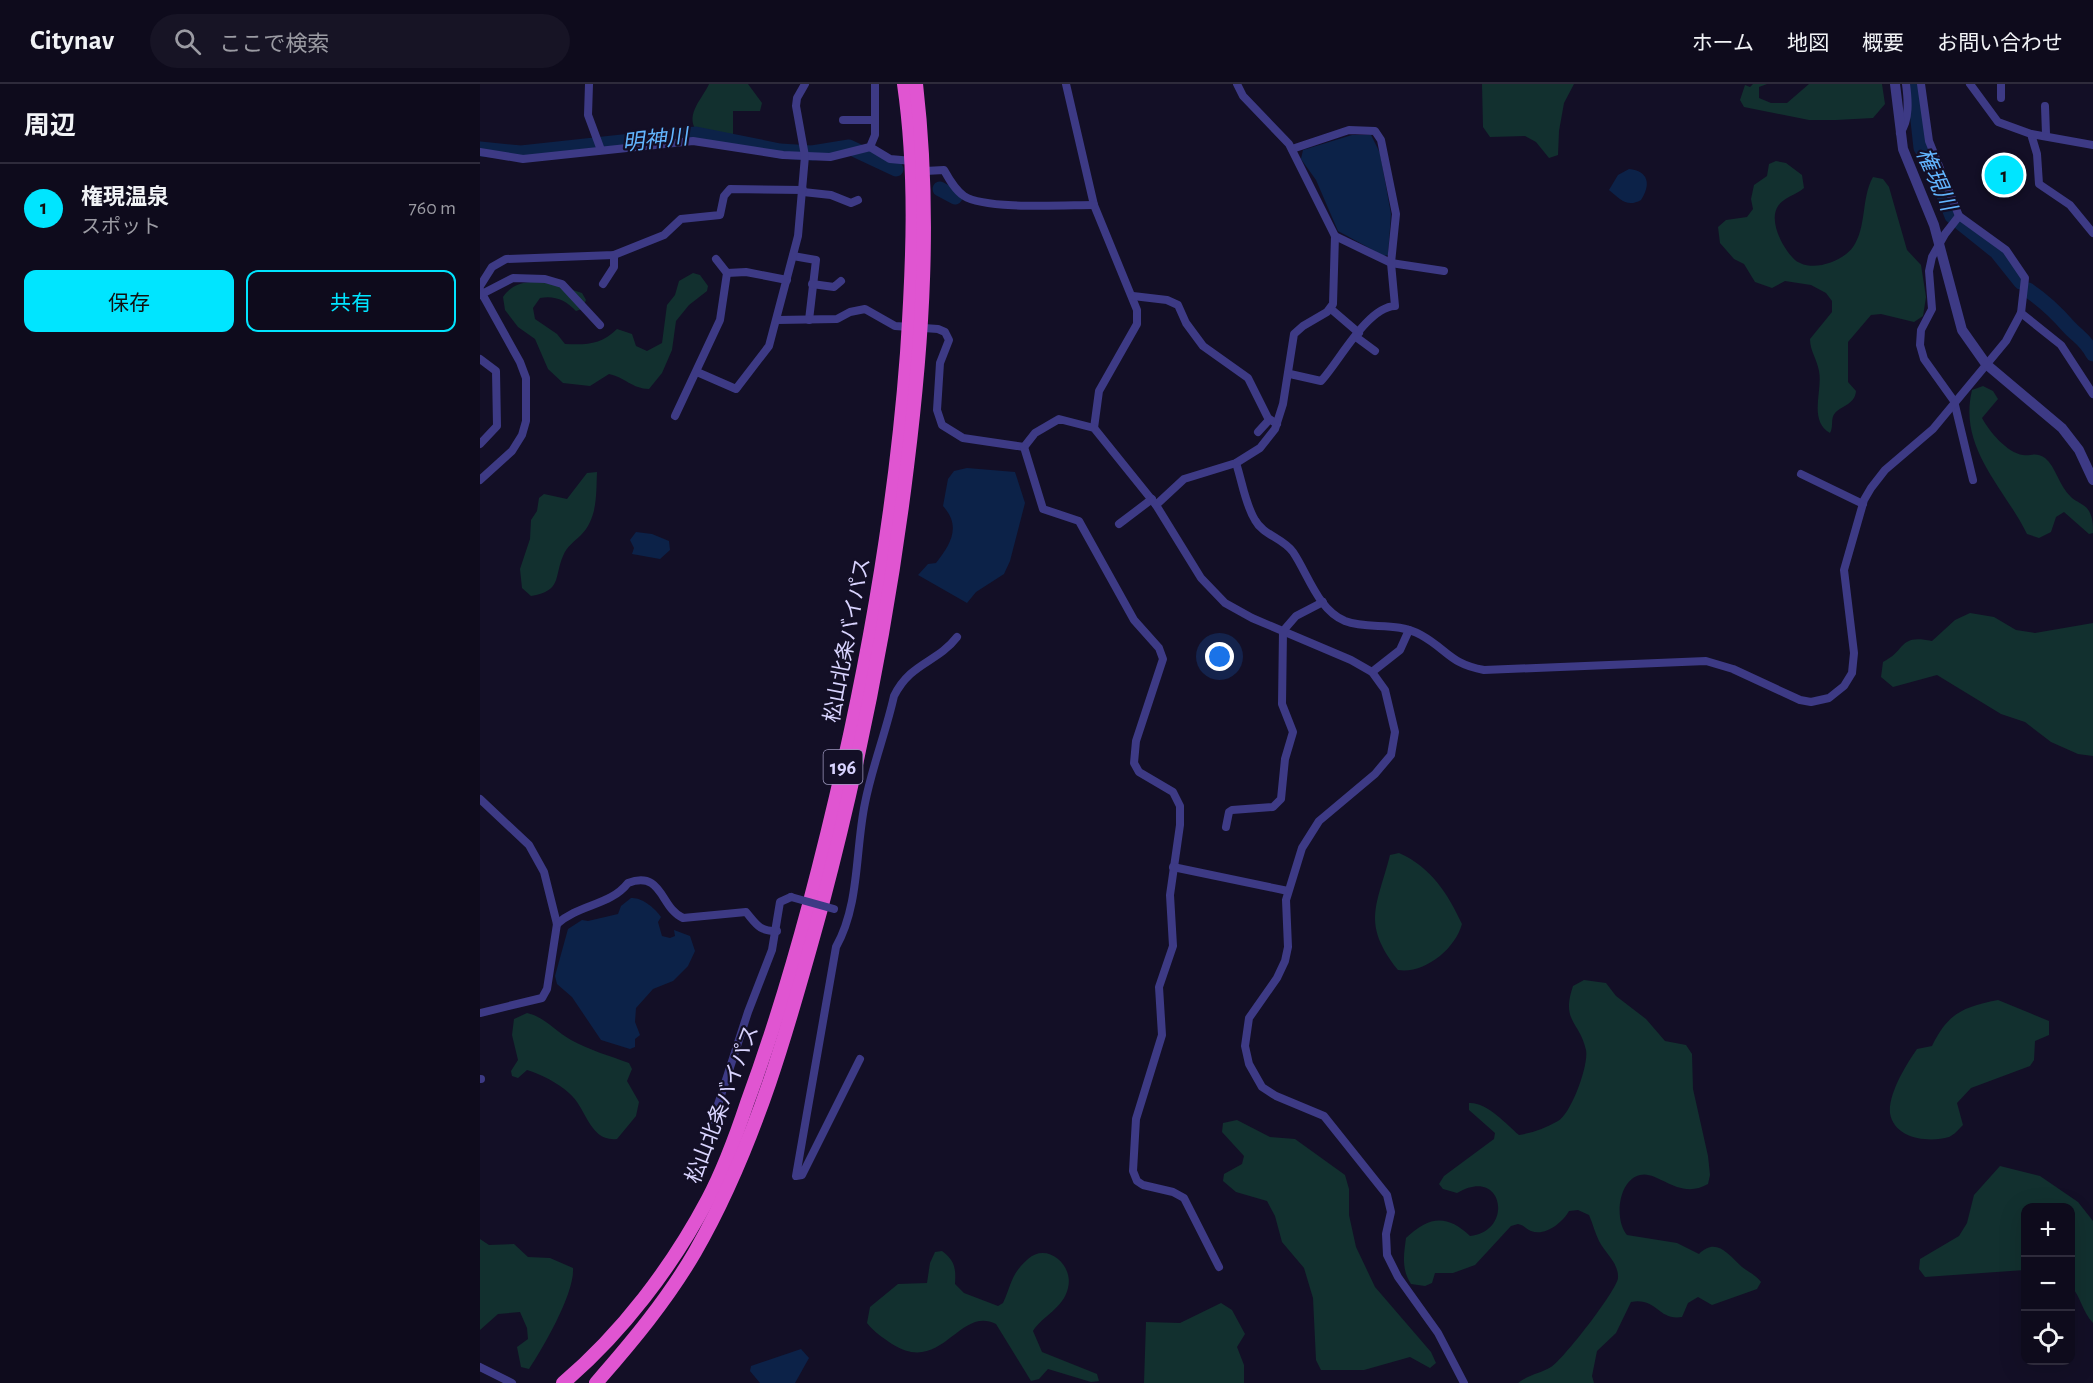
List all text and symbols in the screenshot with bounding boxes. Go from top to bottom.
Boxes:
search box [150,14,570,68]
icon: search [171,25,204,58]
text: Citynav [30,27,114,55]
text: ここで検索 [219,33,329,55]
text: ホーム [1692,33,1754,54]
text: 地図 [1787,33,1829,54]
text: 概要 [1862,33,1904,54]
text: お問い合わせ [1937,33,2063,54]
text: 周辺 [24,113,76,139]
water label: 明神川 [621,124,691,154]
water label: 権現川 [1913,144,1961,216]
pin: 1 [1984,152,2024,197]
text: 権現温泉 [81,186,169,208]
text: 1 [40,198,47,218]
text: 760 m [408,198,456,218]
text: スポット [81,217,161,237]
button: 保存 [24,270,234,332]
button: 共有 [246,270,456,332]
street label: 松山北条バイパス [820,556,874,724]
your location [1205,642,1234,671]
road number: 196 [824,750,862,784]
street label: 松山北条バイパス [682,1022,762,1186]
map controls [2021,1203,2075,1365]
button: + [2021,1203,2075,1257]
button: − [2021,1257,2075,1311]
button: locate [2021,1311,2075,1365]

